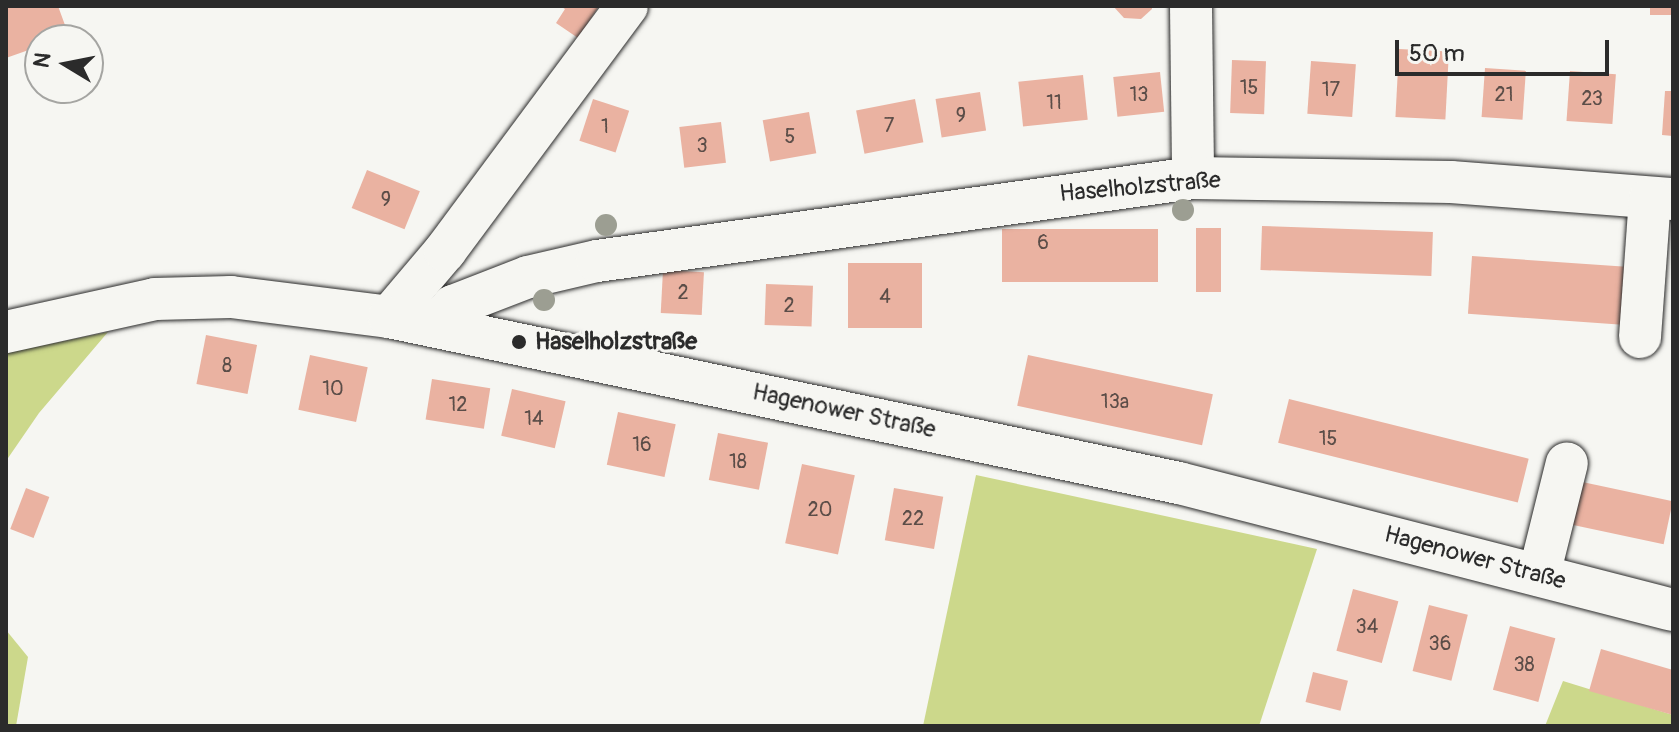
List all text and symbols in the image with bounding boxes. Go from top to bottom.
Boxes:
north arrow [24,24,104,104]
scale bar [1399,24,1613,74]
text: 50 m [1409,39,1465,68]
text: N [27,50,57,70]
house number: 15 [1240,75,1258,99]
house number: 17 [1322,77,1340,101]
house number: 13 [1130,82,1148,106]
house number: 21 [1495,82,1513,106]
house number: 23 [1581,86,1603,110]
house number: 11 [1046,90,1062,114]
house number: 9 [956,103,966,127]
house number: 7 [884,113,894,137]
house number: 1 [601,114,609,138]
house number: 5 [785,124,795,148]
house number: 3 [696,133,708,157]
street label: Haselholzstraße [1058,166,1222,208]
house number: 9 [381,187,391,211]
house number: 6 [1037,230,1049,254]
house number: 2 [677,280,689,304]
house number: 4 [879,284,891,308]
house number: 2 [783,293,795,317]
place label: Haselholzstraße [535,328,697,356]
marker: Haselholzstraße [510,333,528,351]
house number: 8 [222,353,232,377]
house number: 10 [322,376,344,400]
street label: Hagenower Straße [750,378,938,444]
house number: 13a [1101,389,1129,413]
house number: 12 [449,392,467,416]
house number: 14 [524,406,544,430]
house number: 15 [1319,426,1337,450]
house number: 16 [632,432,652,456]
house number: 18 [729,449,747,473]
house number: 20 [808,497,832,521]
house number: 22 [902,506,924,530]
street label: Hagenower Straße [1381,520,1569,596]
house number: 34 [1356,614,1378,638]
house number: 36 [1429,631,1451,655]
house number: 38 [1513,652,1535,676]

